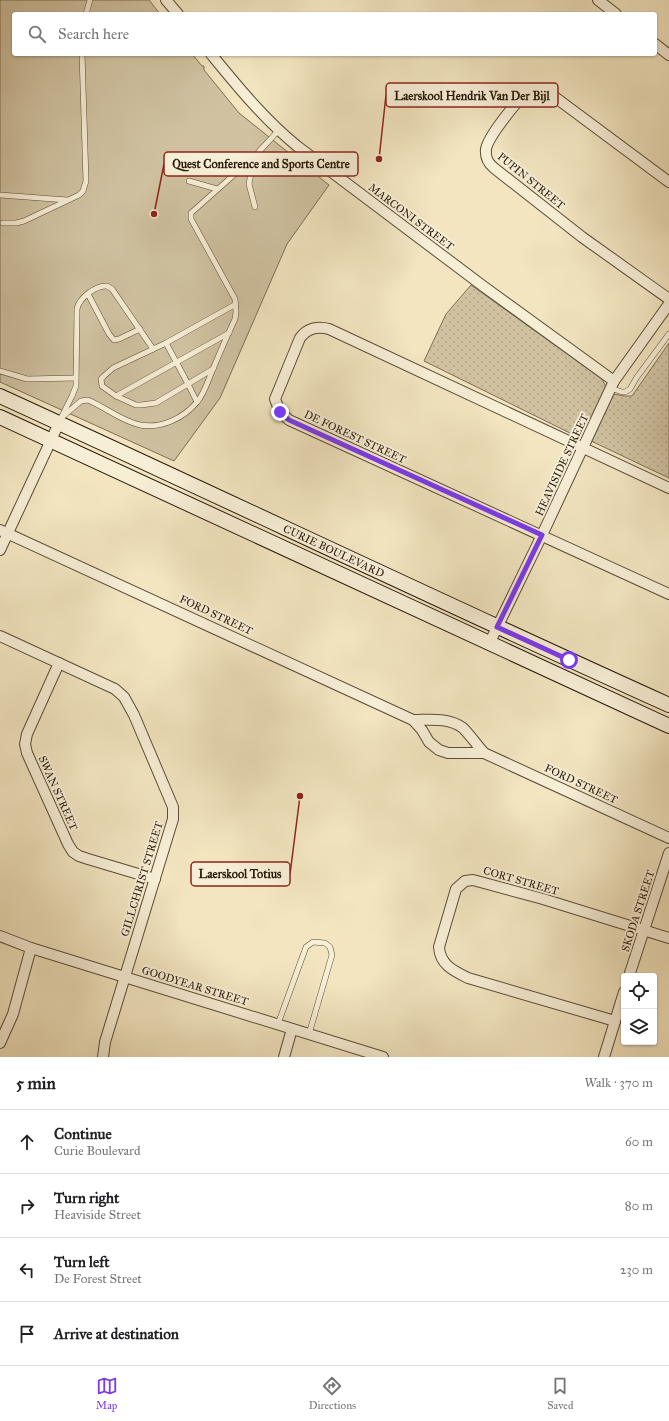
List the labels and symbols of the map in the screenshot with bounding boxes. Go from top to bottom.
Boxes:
callout: Laerskool Hendrik Van Der Bijl [386,83,558,107]
text: Laerskool Hendrik Van Der Bijl [394,89,550,104]
street label: PUPIN STREET [495,150,568,212]
callout: Quest Conference and Sports Centre [164,152,358,176]
text: Quest Conference and Sports Centre [172,157,350,172]
street label: MARCONI STREET [366,181,457,254]
route end [271,403,289,421]
street label: DE FOREST STREET [302,408,408,467]
street label: HEAVISIDE STREET [533,412,592,518]
street label: CURIE BOULEVARD [281,522,387,580]
street label: FORD STREET [177,592,255,638]
route start [560,651,578,669]
street label: SWAN STREET [36,754,80,833]
street label: FORD STREET [542,761,620,807]
street label: GILLCHRIST STREET [118,819,166,938]
callout: Laerskool Totius [191,862,290,886]
street label: CORT STREET [482,864,561,898]
text: Laerskool Totius [199,867,282,881]
street label: SKODA STREET [619,868,657,954]
street label: GOODYEAR STREET [140,964,250,1009]

